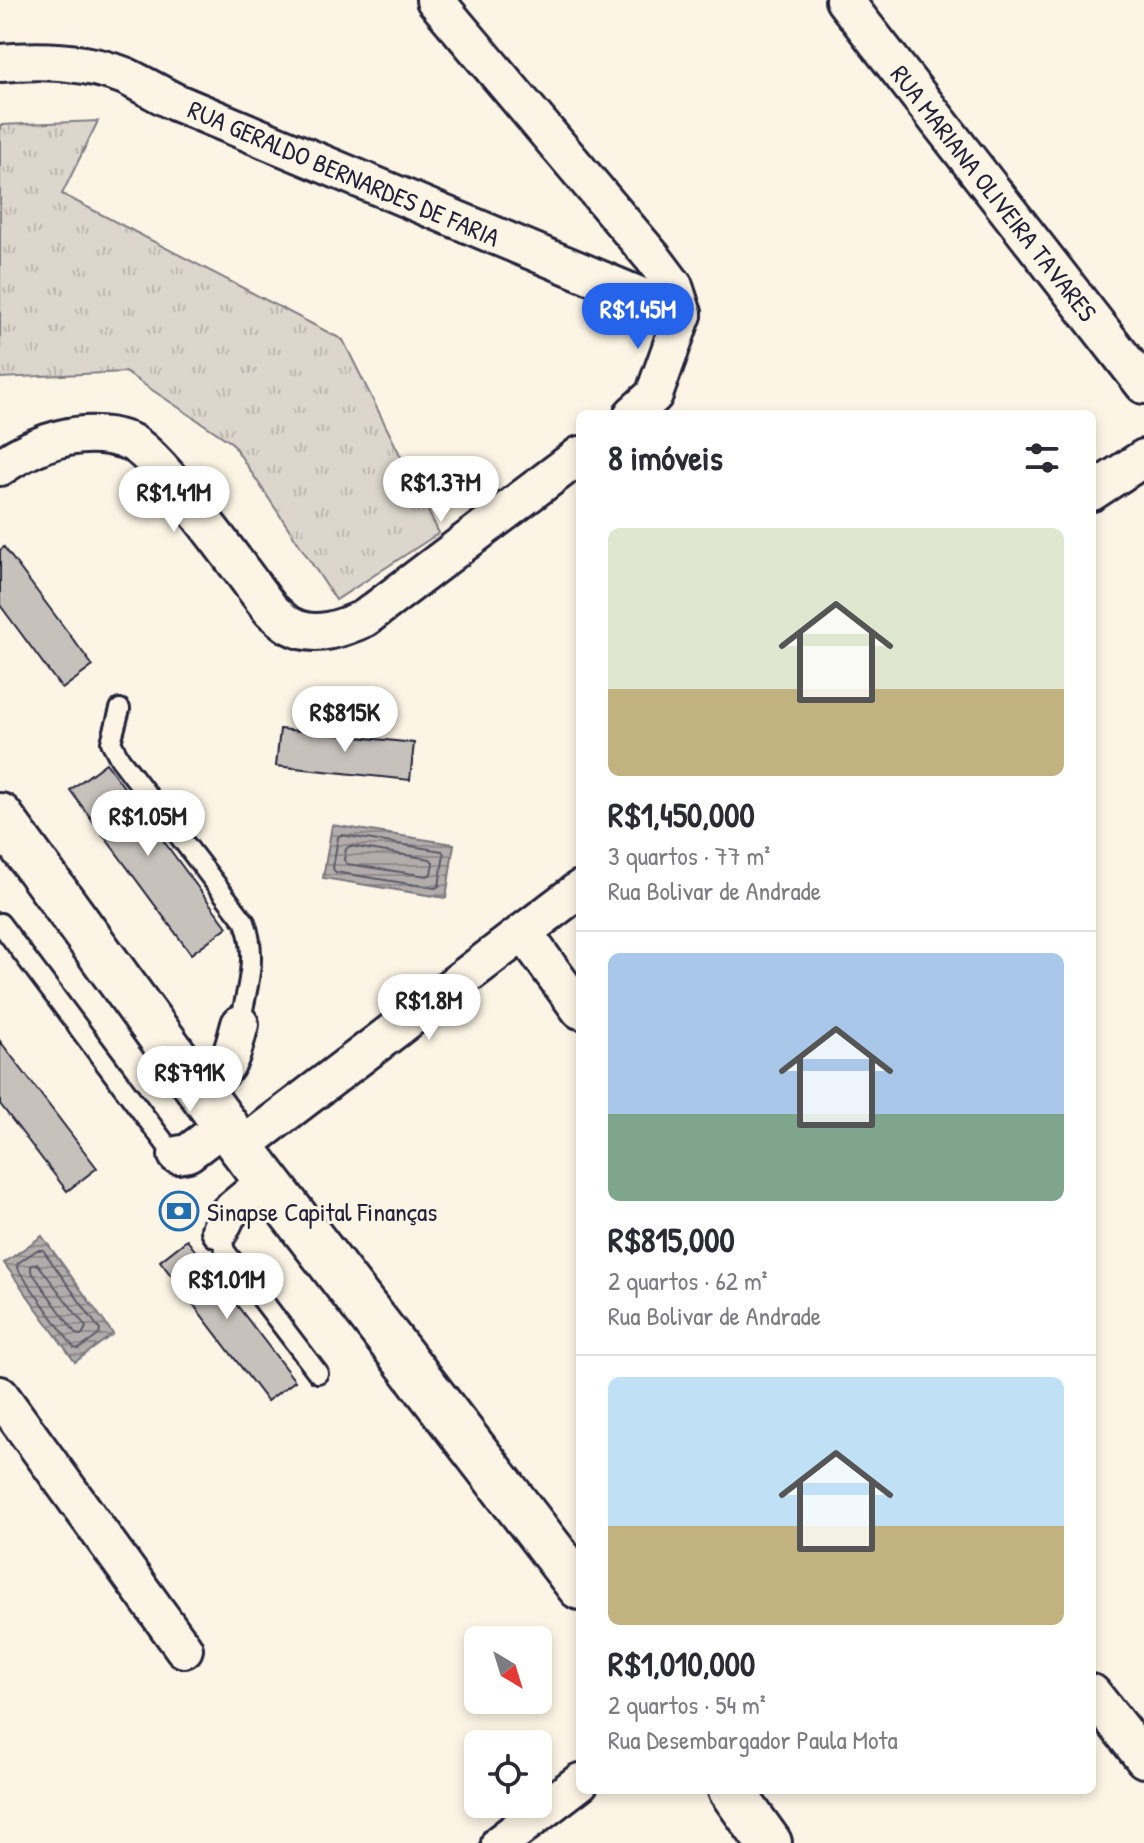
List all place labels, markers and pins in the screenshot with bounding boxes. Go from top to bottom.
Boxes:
pin: R$1.45M [564,283,712,351]
pin: R$1.37M [367,456,515,524]
pin: R$1.41M [100,466,248,534]
pin: R$815K [280,686,410,754]
pin: R$1.05M [74,790,222,858]
pin: R$1.8M [364,974,494,1042]
pin: R$791K [125,1046,255,1114]
bank icon: Sinapse Capital Finanças [158,1190,200,1232]
place label: Sinapse Capital Finanças [207,1194,437,1229]
pin: R$1.01M [153,1253,301,1321]

